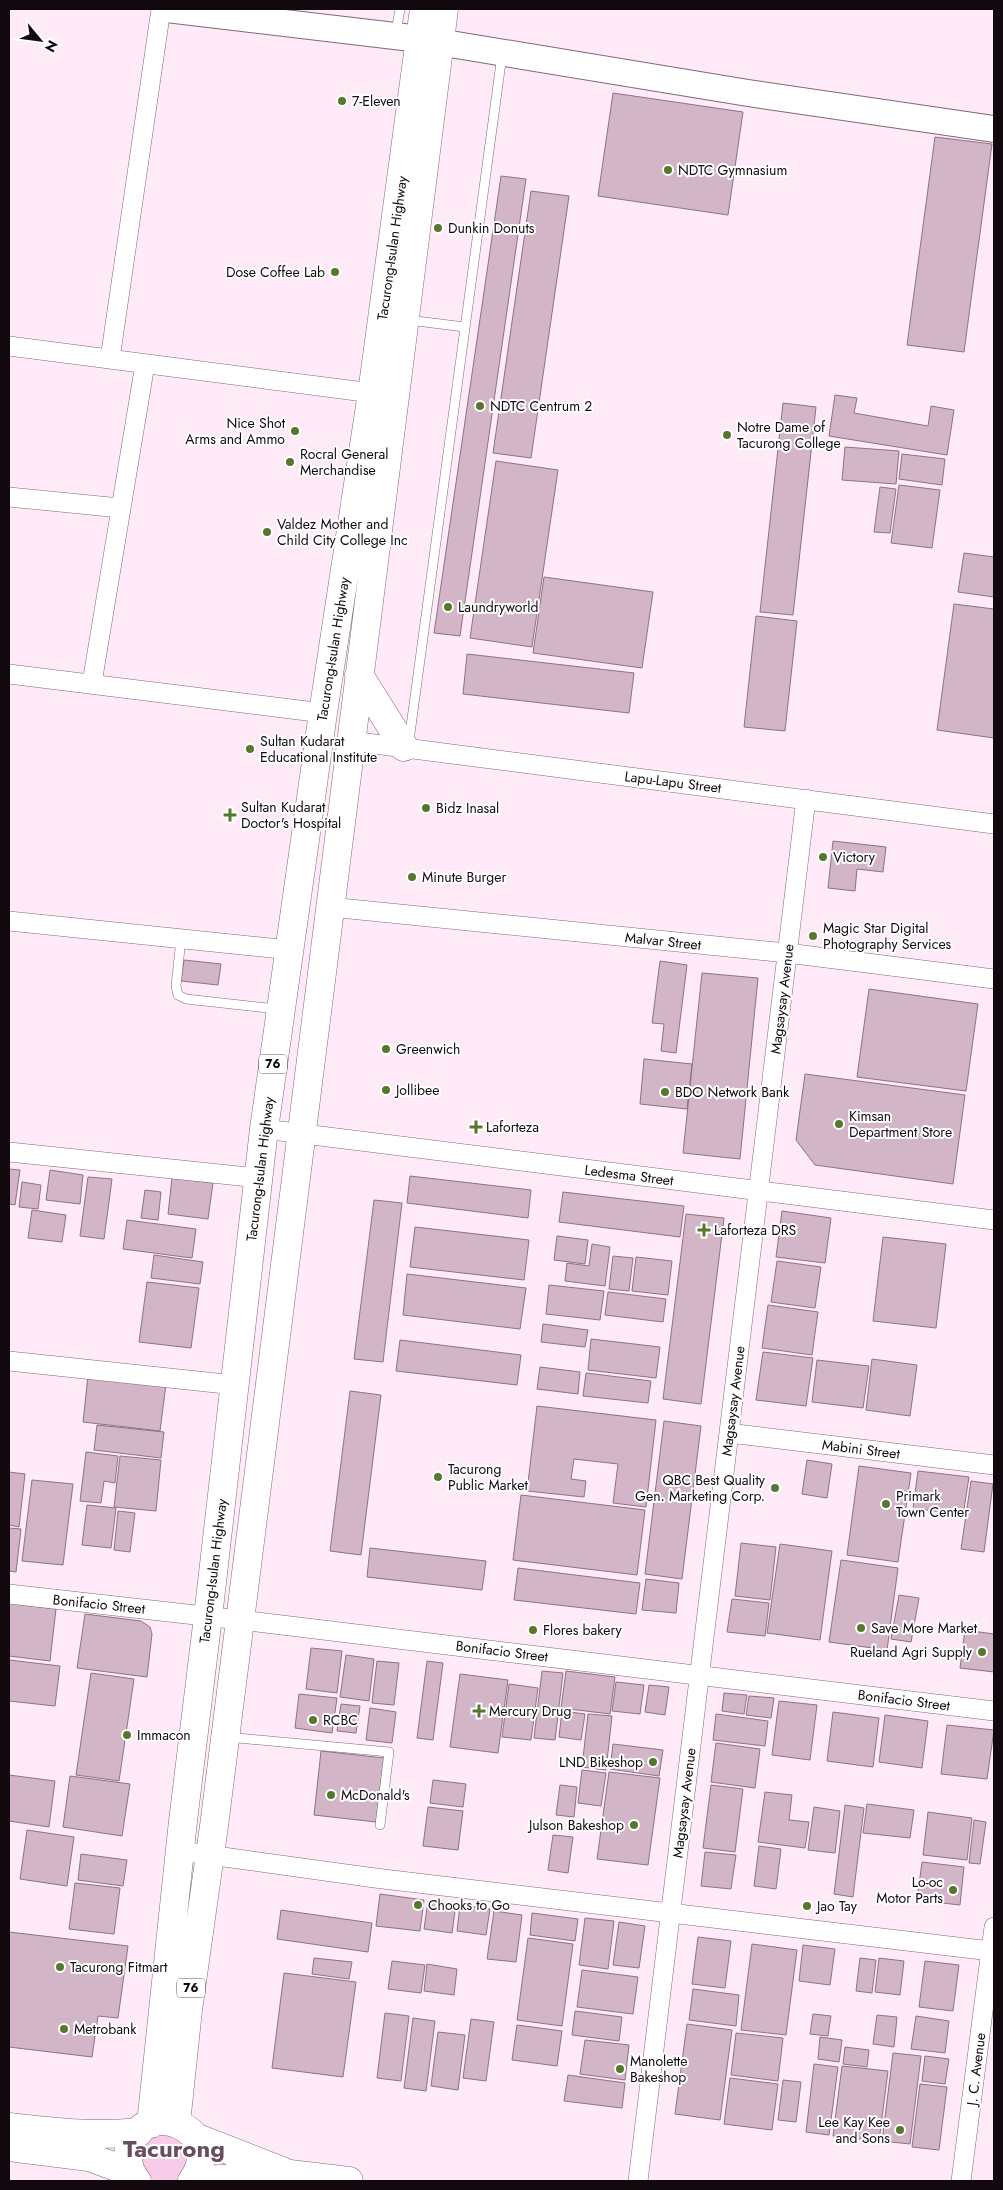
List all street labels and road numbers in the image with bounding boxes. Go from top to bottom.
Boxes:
street label: Tacurong-Isulan Highway [372,174,412,321]
street label: Tacurong-Isulan Highway [312,575,354,722]
street label: Lapu-Lapu Street [624,766,723,798]
street label: Malvar Street [624,927,703,955]
street label: Magsaysay Avenue [765,943,799,1055]
road number: 76 [259,1054,287,1074]
street label: Tacurong-Isulan Highway [241,1095,279,1242]
street label: Ledesma Street [583,1160,675,1190]
street label: Magsaysay Avenue [716,1345,750,1457]
street label: Mabini Street [821,1434,902,1464]
street label: Tacurong-Isulan Highway [194,1497,232,1644]
street label: Bonifacio Street [52,1589,147,1619]
street label: Bonifacio Street [455,1635,550,1667]
street label: Bonifacio Street [857,1684,952,1716]
street label: Magsaysay Avenue [667,1747,701,1859]
road number: 76 [177,1979,205,1998]
street label: J. C. Avenue [961,2031,990,2109]

